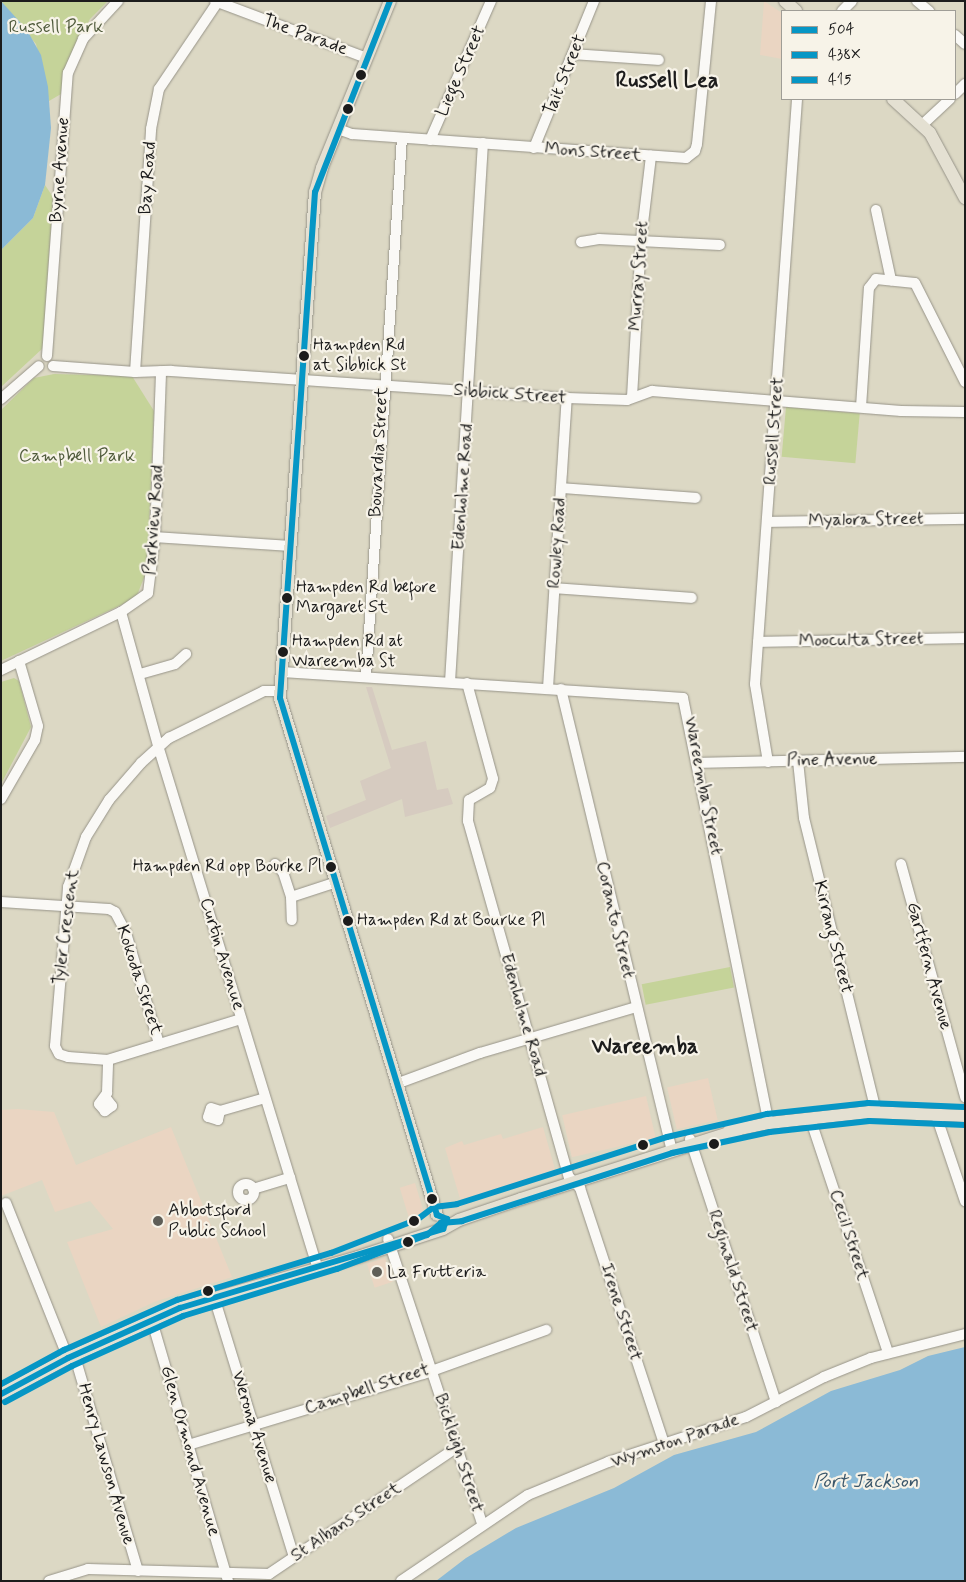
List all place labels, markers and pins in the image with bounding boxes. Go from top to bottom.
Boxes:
unlabelled marker [356,70,366,80]
unlabelled marker [343,104,353,114]
place label: Hampden Rd at Sibbick St [313,336,409,376]
marker: Hampden Rd at Sibbick St [299,351,309,361]
place label: Hampden Rd before Margaret St [296,578,435,618]
marker: Hampden Rd before Margaret St [282,593,292,603]
place label: Hampden Rd at Wareemba St [292,632,405,672]
marker: Hampden Rd at Wareemba St [278,647,288,657]
place label: Hampden Rd opp Bourke Pl [134,857,322,877]
marker: Hampden Rd opp Bourke Pl [326,862,336,872]
place label: Hampden Rd at Bourke Pl [357,911,542,931]
marker: Hampden Rd at Bourke Pl [343,916,353,926]
unlabelled marker [709,1139,719,1149]
unlabelled marker [638,1140,648,1150]
unlabelled marker [427,1194,437,1204]
place label: Abbotsford Public School [168,1200,267,1242]
marker: Abbotsford Public School [152,1215,164,1227]
unlabelled marker [409,1216,419,1226]
unlabelled marker [403,1237,413,1247]
place label: La Frutteria [387,1261,487,1283]
marker: La Frutteria [371,1266,383,1278]
unlabelled marker [203,1286,213,1296]

